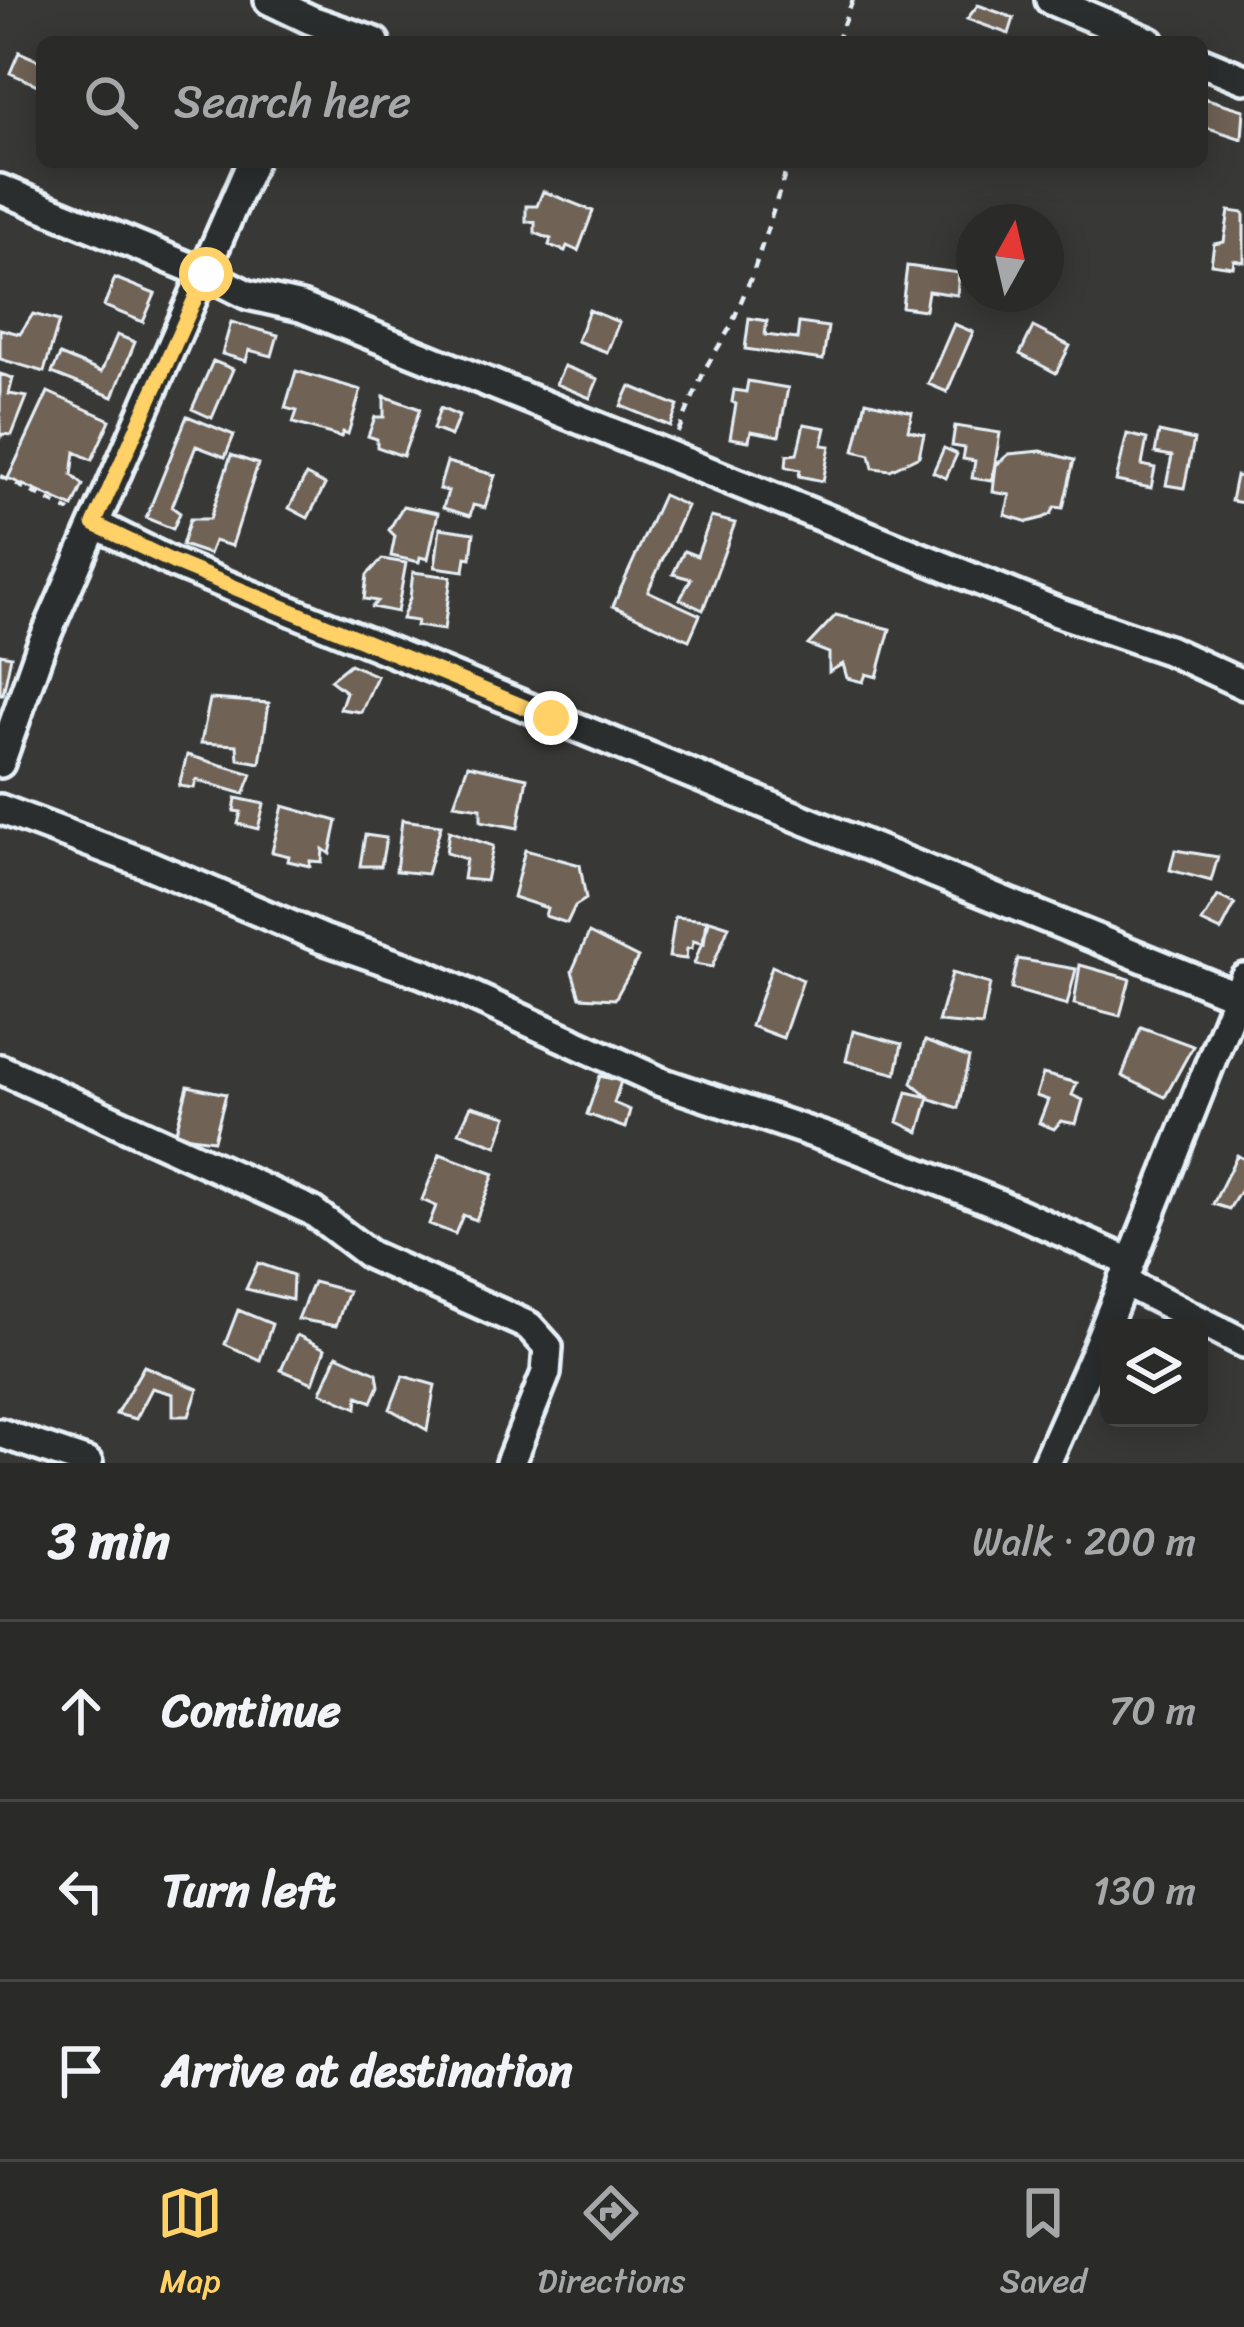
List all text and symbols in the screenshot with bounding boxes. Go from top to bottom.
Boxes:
search box [36,36,1208,168]
text: Search here [174,62,411,142]
icon: search [78,69,144,135]
north arrow [956,204,1064,312]
route start [179,247,233,301]
route end [524,691,578,745]
map controls [1100,1319,1208,1427]
button: layers [1100,1319,1208,1427]
text: 3 min [48,1496,170,1586]
text: Walk · 200 m [972,1507,1196,1576]
text: Continue [162,1671,341,1751]
text: 70 m [1109,1676,1196,1745]
icon: ahead [48,1678,114,1744]
text: Turn left [162,1851,335,1931]
text: 130 m [1093,1856,1196,1925]
icon: left [48,1858,114,1924]
text: Arrive at destination [162,2031,572,2111]
icon: arrive [48,2038,114,2104]
tab: Map [157,2180,223,2310]
tab: Directions [538,2180,685,2310]
tab: Saved [1000,2180,1087,2310]

